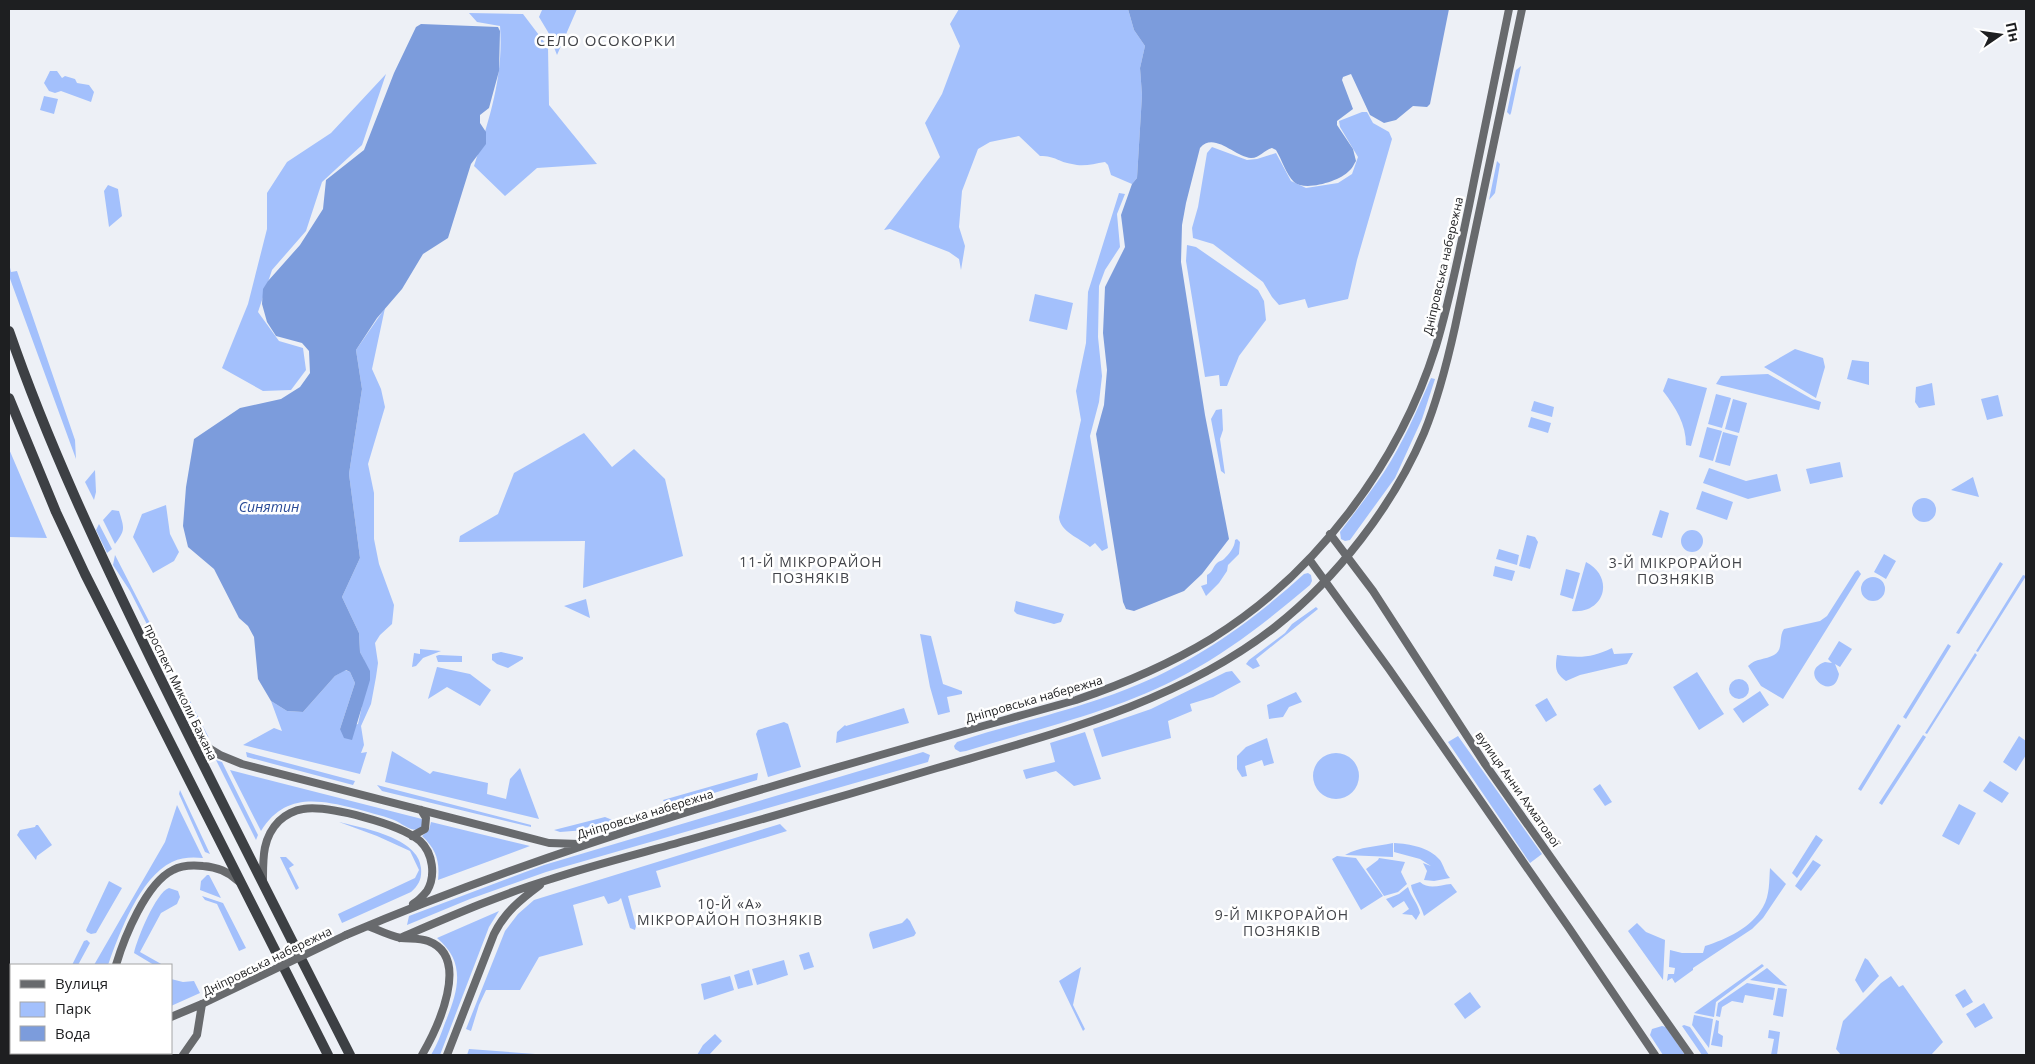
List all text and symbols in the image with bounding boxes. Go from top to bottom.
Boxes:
north arrow [1975,10,2025,60]
text: Пн [2002,20,2025,44]
district label: СЕЛО ОСОКОРКИ [536,30,676,50]
street label: Дніпровська набережна [1419,195,1467,337]
water label: Синятин [239,497,299,516]
district label: 11-Й МІКРОРАЙОН ПОЗНЯКІВ [739,552,883,587]
district label: 3-Й МІКРОРАЙОН ПОЗНЯКІВ [1609,553,1743,588]
street label: проспект Миколи Бажана [140,621,222,763]
street label: Дніпровська набережна [963,671,1105,727]
street label: вулиця Анни Ахматової [1472,728,1565,851]
street label: Дніпровська набережна [575,785,715,843]
district label: 10-Й «А» МІКРОРАЙОН ПОЗНЯКІВ [637,894,823,929]
district label: 9-Й МІКРОРАЙОН ПОЗНЯКІВ [1215,905,1349,940]
street label: Дніпровська набережна [200,922,334,1000]
legend [10,964,172,1054]
text: Вулиця [55,973,108,993]
text: Парк [55,998,91,1018]
text: Вода [55,1023,91,1043]

